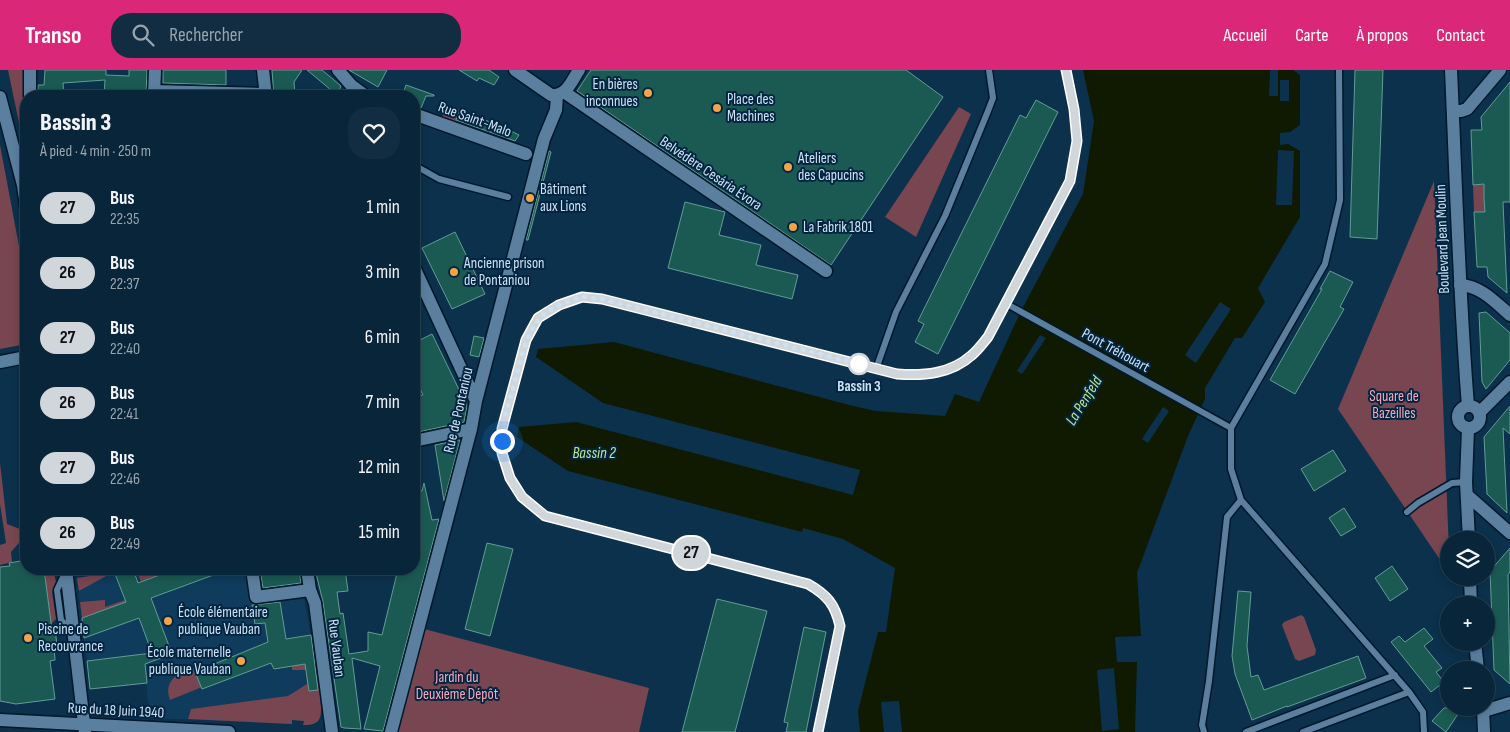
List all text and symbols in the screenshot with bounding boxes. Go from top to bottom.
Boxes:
search box [111,13,461,58]
text: Transo [25,21,81,50]
icon: search [129,21,157,49]
text: Rechercher [169,24,243,47]
text: Accueil [1223,25,1267,46]
text: Carte [1295,25,1328,46]
text: À propos [1356,25,1408,46]
text: Contact [1436,25,1485,46]
place label: En bières inconnues [586,75,638,111]
marker: En bières inconnues [642,87,654,99]
place label: Place des Machines [727,90,775,126]
street label: Rue Saint-Malo [435,97,514,142]
marker: Place des Machines [711,102,723,114]
button: heart [348,107,400,159]
text: Bassin 3 [40,108,111,137]
street label: Belvédère Cesária Évora [656,132,766,215]
text: À pied · 4 min · 250 m [40,142,151,161]
place label: Ateliers des Capucins [797,149,864,185]
marker: Ateliers des Capucins [782,161,794,173]
place label: Bâtiment aux Lions [540,180,587,216]
street label: Boulevard Jean Moulin [1431,184,1454,294]
text: Bus [110,187,135,210]
marker: Bâtiment aux Lions [524,192,536,204]
text: 1 min [366,196,400,219]
text: 27 [60,197,75,218]
text: 22:35 [110,210,139,229]
place label: La Fabrik 1801 [803,218,874,237]
marker: La Fabrik 1801 [787,221,799,233]
text: Bus [110,252,135,275]
place label: Ancienne prison de Pontaniou [463,254,545,290]
text: 3 min [365,261,400,284]
text: 26 [59,262,76,283]
marker: Ancienne prison de Pontaniou [448,266,460,278]
text: 22:37 [110,275,139,294]
text: Bus [110,317,135,340]
street label: Pont Tréhouart [1078,324,1153,377]
text: 6 min [365,326,400,349]
text: 27 [60,327,75,348]
text: 22:40 [110,340,140,359]
marker: Bassin 3 [848,353,870,375]
street label: Rue de Pontaniou [439,365,478,455]
water label: La Penfeld [1062,372,1107,429]
place label: Bassin 3 [837,377,881,396]
text: Bus [110,382,135,405]
park label: Square de Bazeilles [1369,387,1419,423]
text: 7 min [366,391,400,414]
text: 26 [59,392,76,413]
text: 22:41 [110,405,139,424]
your location [490,429,515,454]
water label: Bassin 2 [572,444,616,463]
text: Bus [110,447,135,470]
text: 12 min [358,456,400,479]
text: 27 [60,457,75,478]
text: 22:46 [110,470,140,489]
text: Bus [110,512,135,535]
text: 15 min [359,521,400,544]
text: 26 [59,522,76,543]
map controls [1440,531,1495,716]
button: layers [1440,531,1495,586]
text: 22:49 [110,535,140,554]
line badge: 27 [668,537,714,569]
text: 27 [683,542,699,563]
button: + [1440,596,1495,651]
place label: École élémentaire publique Vauban [178,603,268,639]
marker: École élémentaire publique Vauban [162,615,174,627]
street label: Rue Vauban [324,618,349,678]
place label: Piscine de Recouvrance [38,620,103,656]
marker: Piscine de Recouvrance [22,632,34,644]
place label: École maternelle publique Vauban [147,643,231,679]
marker: École maternelle publique Vauban [235,655,247,667]
button: − [1440,661,1495,716]
park label: Jardin du Deuxième Dépôt [416,668,499,704]
street label: Rue du 18 Juin 1940 [67,698,165,723]

